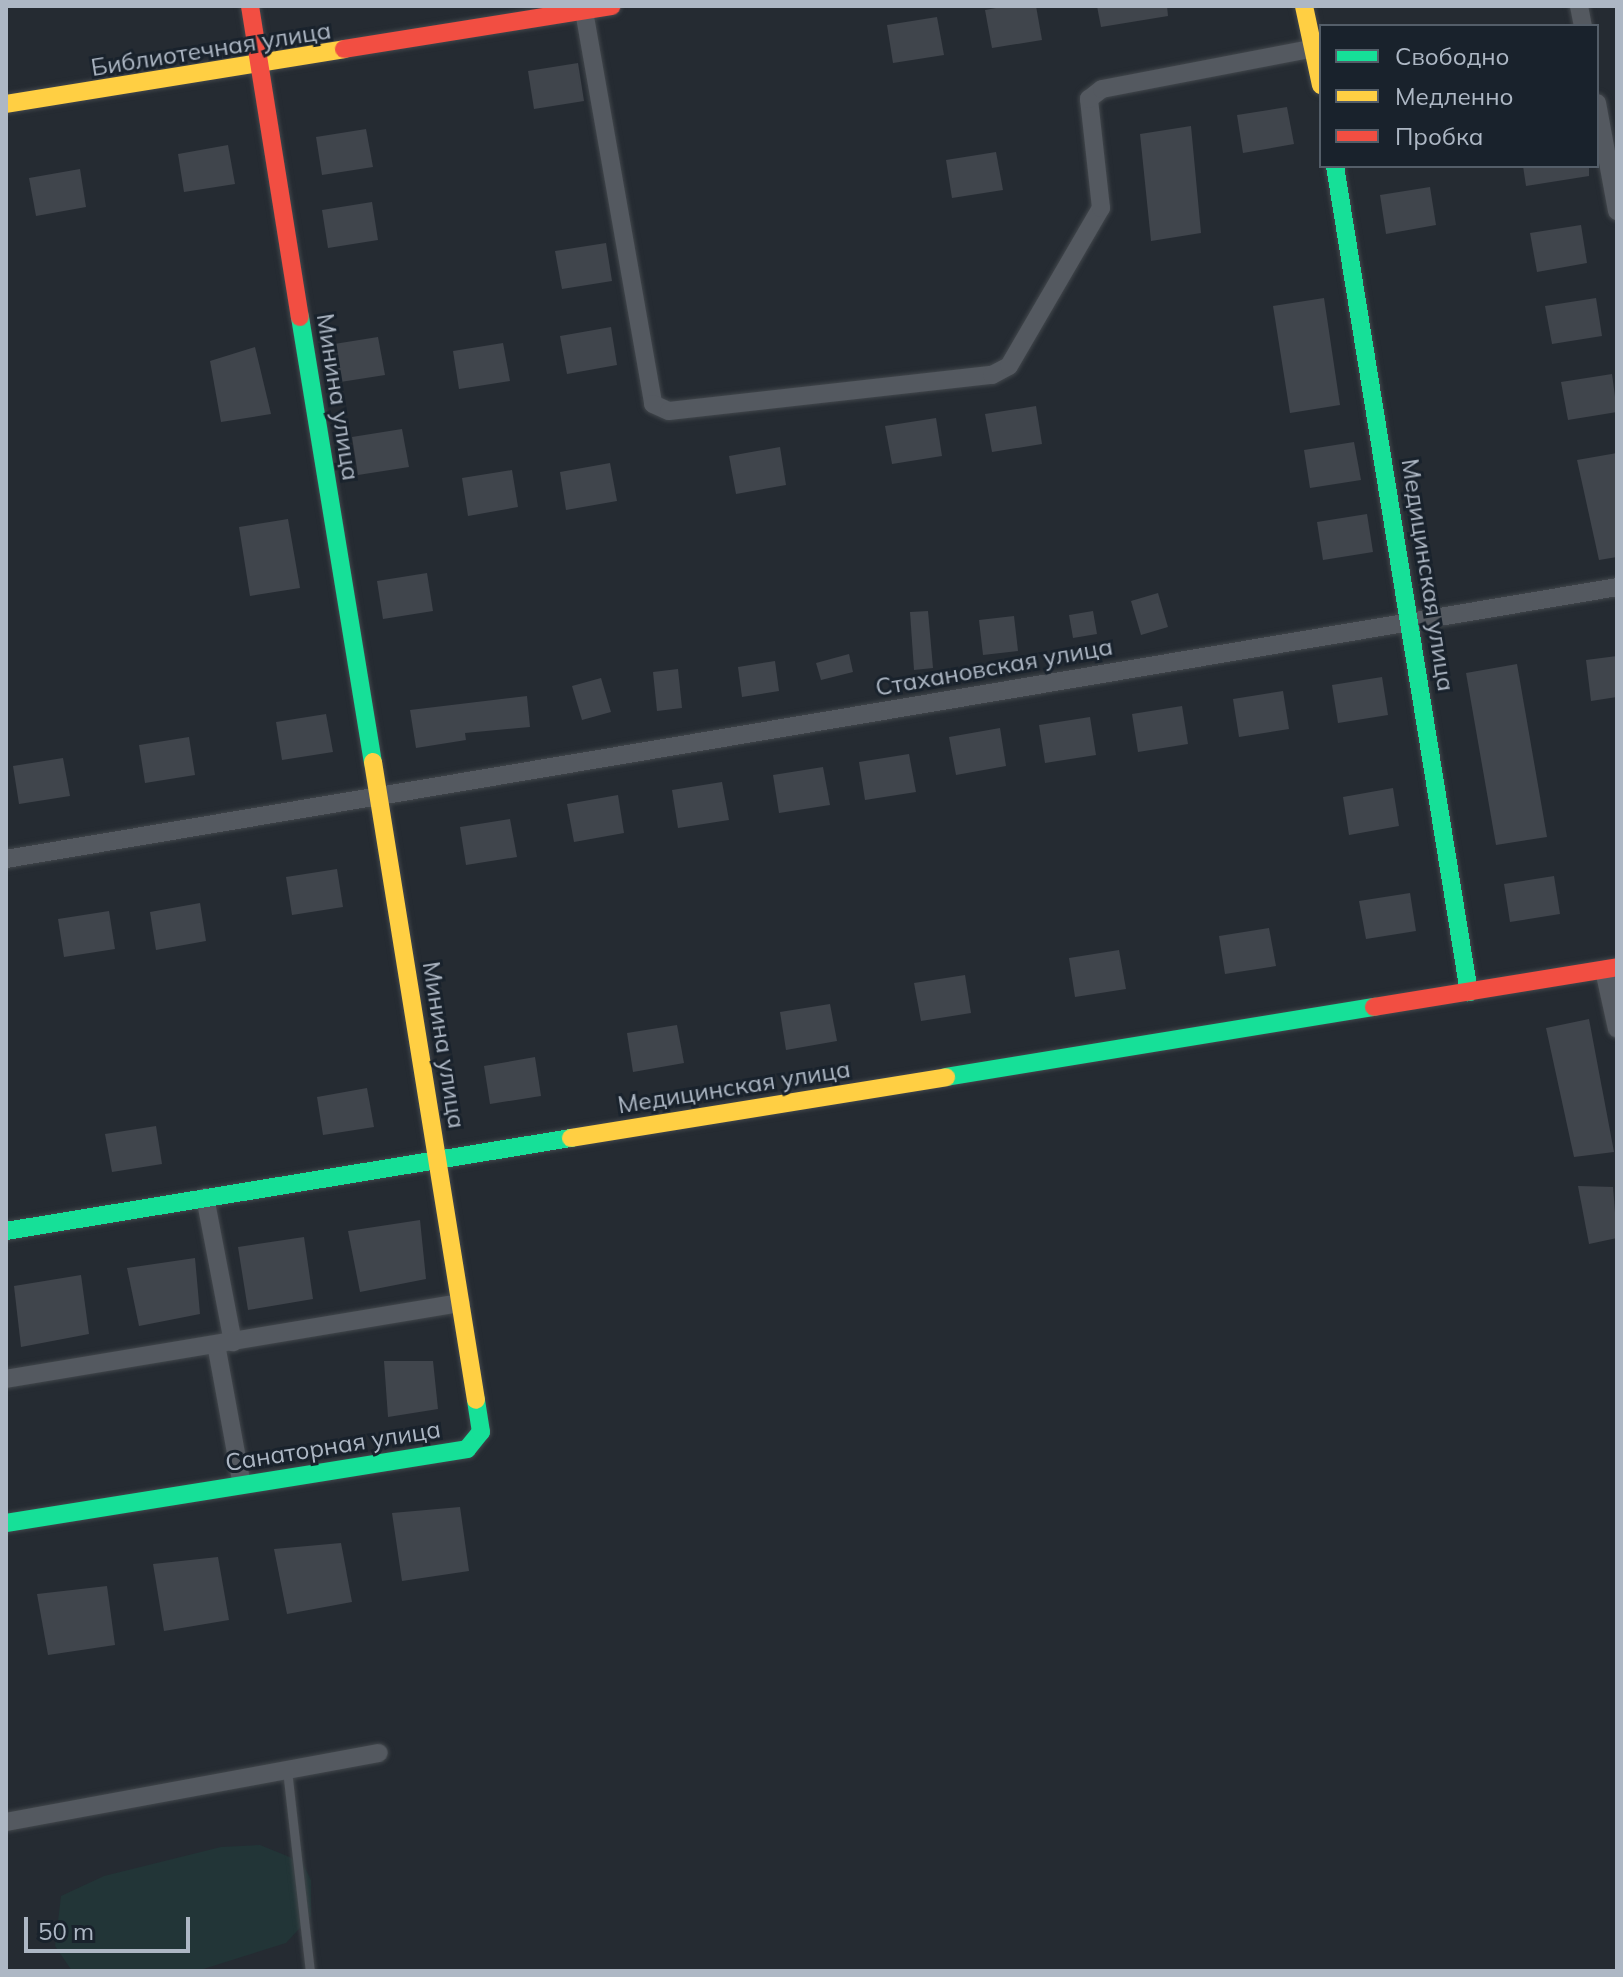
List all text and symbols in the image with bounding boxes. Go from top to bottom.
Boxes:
street label: Библиотечная улица [89,16,333,82]
legend [1319,24,1599,168]
text: Свободно [1395,41,1510,71]
text: Медленно [1395,81,1514,111]
text: Пробка [1395,121,1483,151]
street label: Минина улица [311,311,365,483]
street label: Медицинская улица [1395,457,1461,693]
street label: Стахановская улица [873,632,1115,702]
street label: Минина улица [417,959,471,1131]
street label: Медицинская улица [616,1054,852,1120]
street label: Санаторная улица [223,1415,443,1477]
scale bar [28,1901,194,1951]
text: 50 m [38,1916,94,1946]

